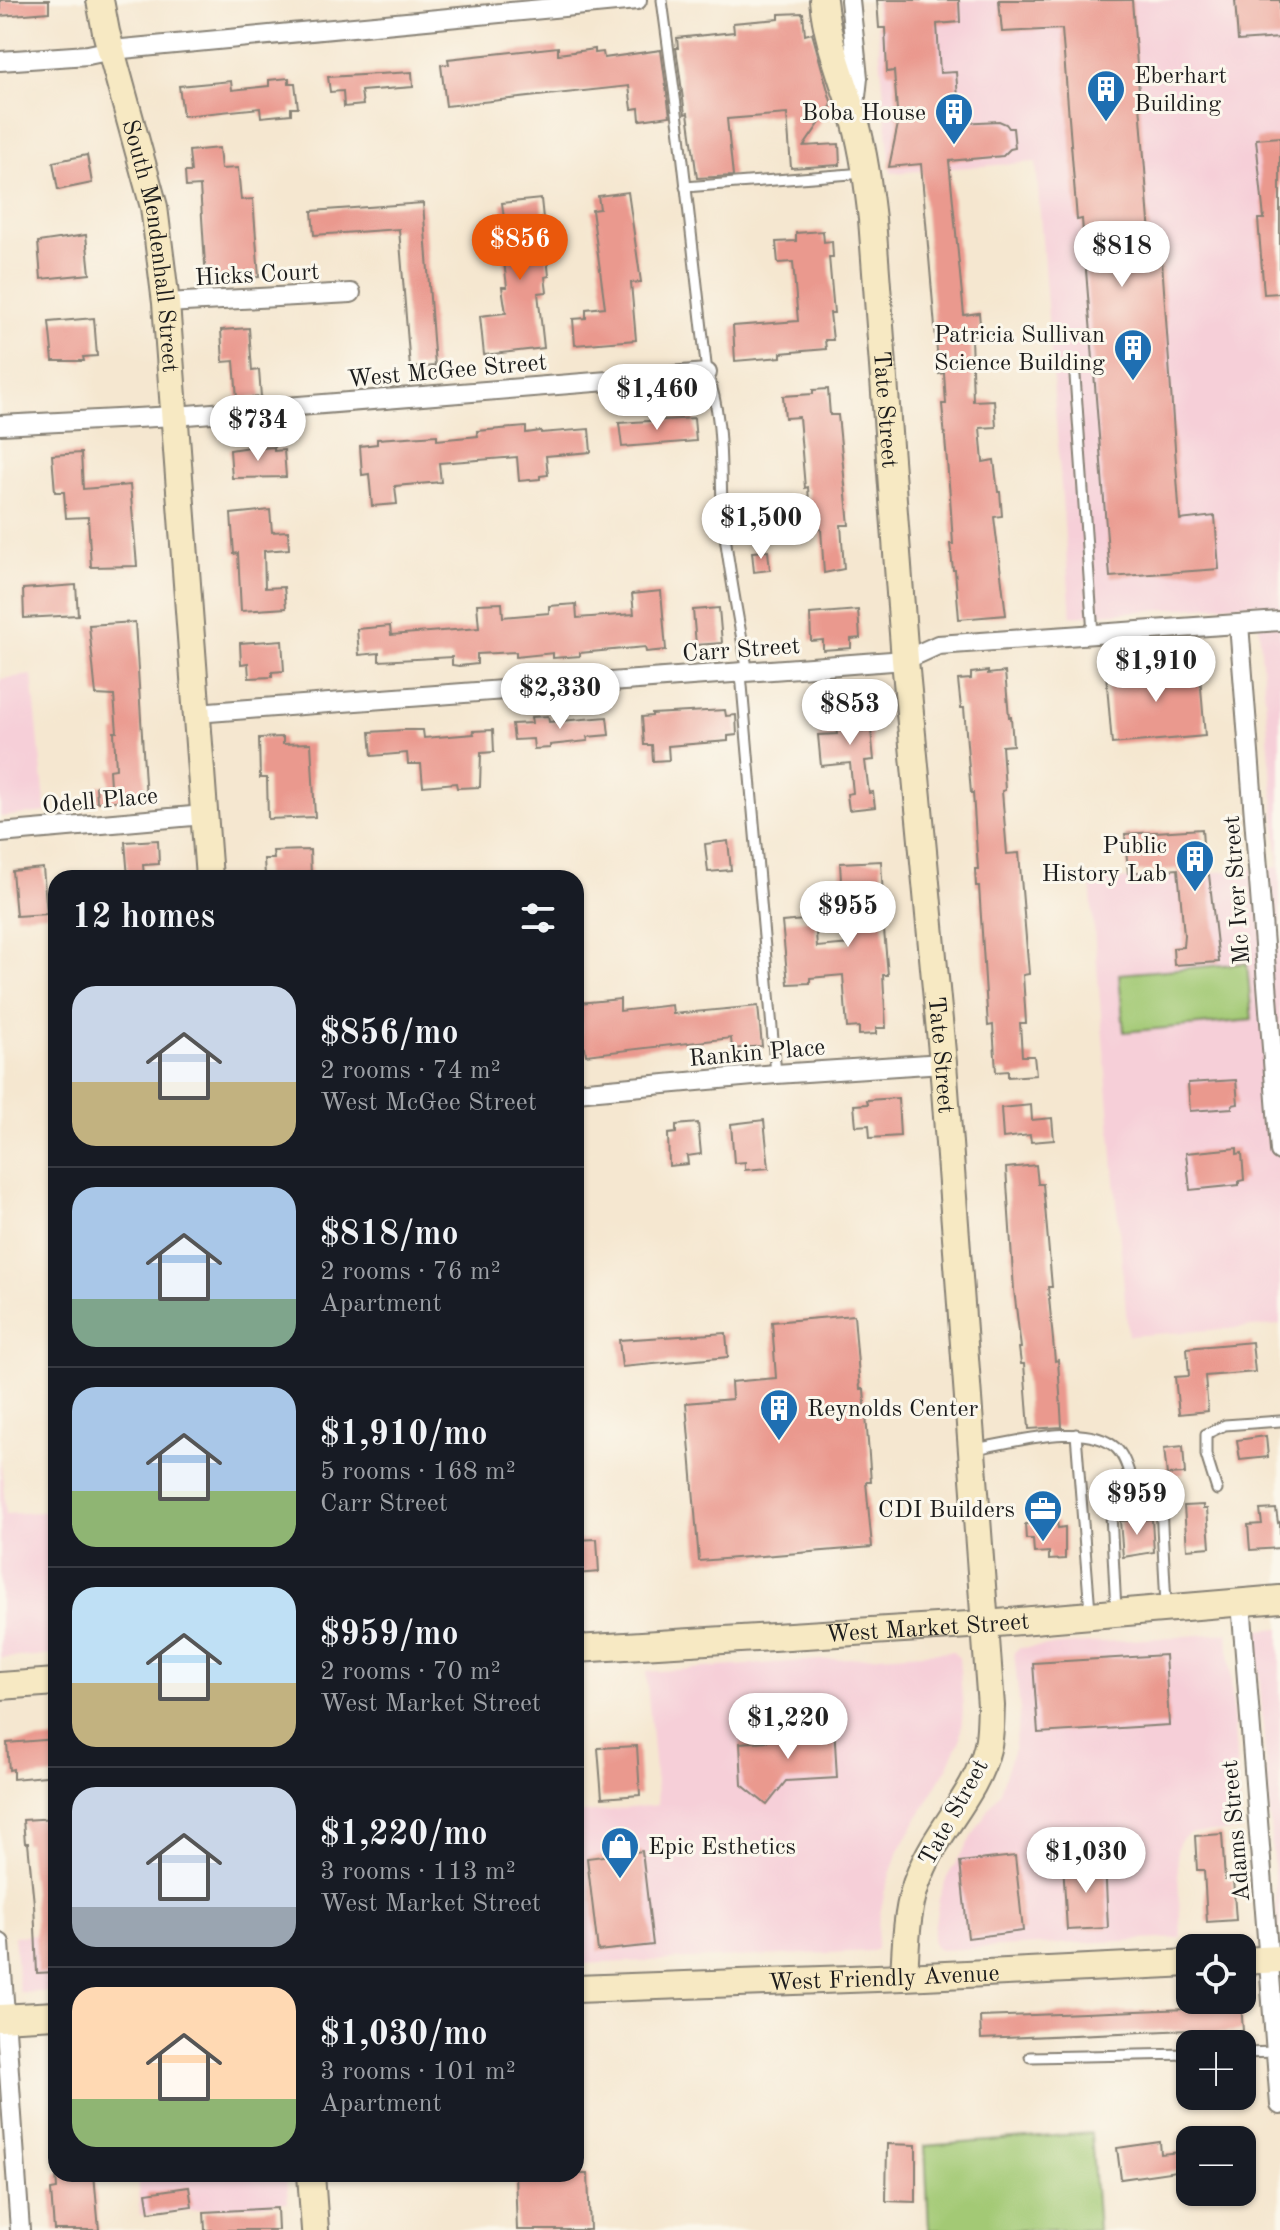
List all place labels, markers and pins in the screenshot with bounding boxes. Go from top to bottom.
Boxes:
place label: Eberhart Building [1134,65,1227,117]
building icon: Eberhart Building [1085,68,1127,123]
building icon: Boba House [933,91,975,146]
place label: Boba House [802,102,926,126]
pin: $856 [473,214,567,282]
pin: $818 [1075,221,1169,289]
place label: Patricia Sullivan Science Building [934,324,1105,376]
building icon: Patricia Sullivan Science Building [1112,327,1154,382]
pin: $1,460 [592,364,722,432]
pin: $734 [211,395,305,463]
pin: $1,500 [696,493,826,561]
pin: $1,910 [1091,636,1221,704]
pin: $2,330 [495,663,625,731]
pin: $853 [803,679,897,747]
place label: Public History Lab [1041,835,1167,887]
building icon: Public History Lab [1174,838,1216,893]
pin: $955 [801,881,895,949]
building icon: Reynolds Center [758,1387,800,1442]
place label: Reynolds Center [807,1398,978,1422]
pin: $959 [1090,1469,1184,1537]
office icon: CDI Builders [1022,1488,1064,1543]
place label: CDI Builders [878,1499,1015,1523]
pin: $1,220 [723,1693,853,1761]
shop icon: Epic Esthetics [599,1825,641,1880]
pin: $1,030 [1021,1827,1151,1895]
place label: Epic Esthetics [648,1836,796,1860]

